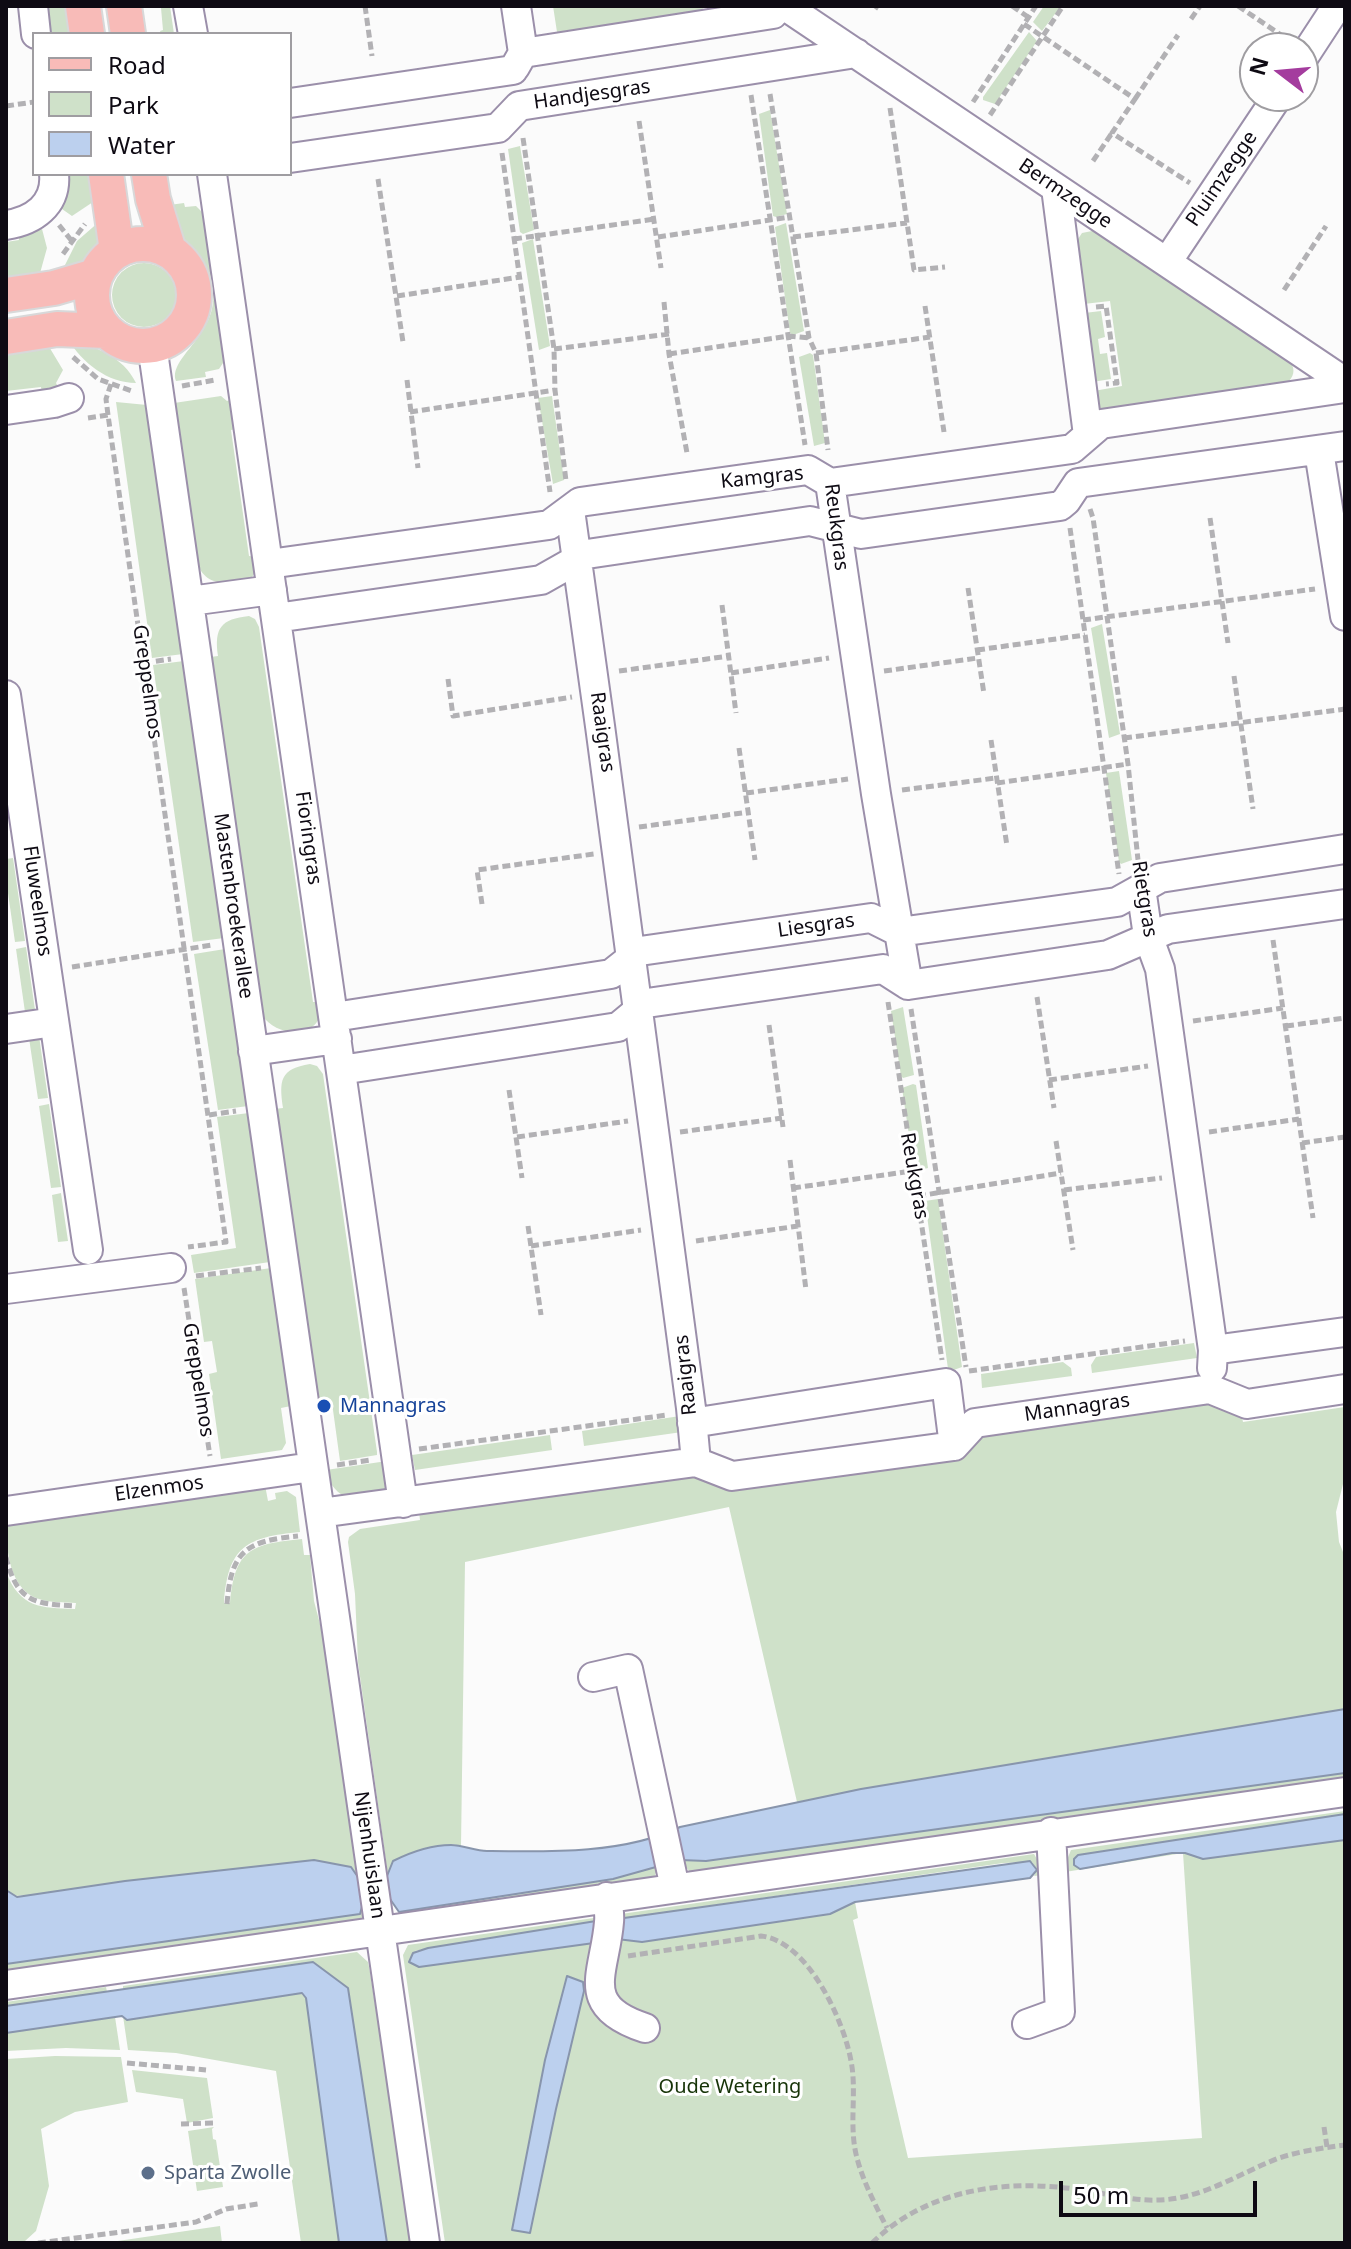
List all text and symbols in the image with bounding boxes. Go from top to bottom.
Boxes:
legend [32,32,292,176]
north arrow [1239,32,1319,112]
text: Road [108,48,166,81]
text: N [1241,53,1275,79]
street label: Handjesgras [532,75,652,115]
text: Park [108,88,159,121]
street label: Pluimzegge [1181,127,1263,231]
text: Water [108,128,175,161]
street label: Bermzegge [1014,154,1116,234]
street label: Kamgras [719,462,805,494]
street label: Reukgras [819,482,853,572]
street label: Greppelmos [127,623,167,741]
street label: Raaigras [584,690,620,774]
street label: Fioringras [290,790,326,886]
street label: Mastenbroekerallee [208,812,258,1000]
street label: Fluweelmos [17,844,57,958]
street label: Rietgras [1126,859,1162,939]
street label: Liesgras [776,909,856,943]
street label: Reukgras [895,1131,933,1221]
street label: Greppelmos [177,1321,219,1439]
street label: Raaigras [670,1333,702,1417]
street label: Mannagras [1023,1389,1131,1427]
place label: Mannagras [340,1394,446,1418]
marker: Mannagras [315,1397,333,1415]
street label: Elzenmos [113,1471,205,1507]
street label: Nijenhuislaan [348,1790,390,1920]
park label: Oude Wetering [659,2075,801,2099]
place label: Sparta Zwolle [164,2161,291,2185]
marker: Sparta Zwolle [139,2164,157,2182]
scale bar [1063,2165,1261,2215]
text: 50 m [1073,2178,1129,2211]

